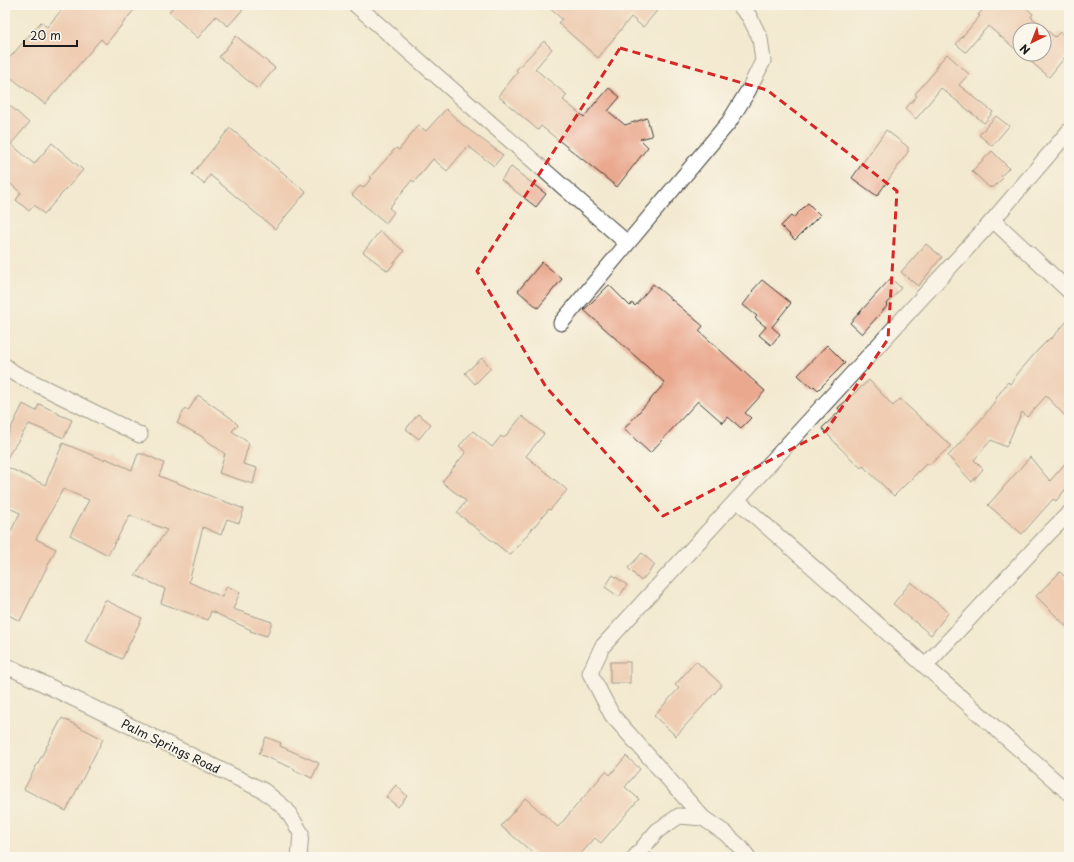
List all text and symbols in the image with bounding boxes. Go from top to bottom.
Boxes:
scale bar [24,22,77,48]
north arrow [1012,22,1052,62]
text: 20 m [30,26,61,44]
text: N [1016,40,1034,59]
street label: Palm Springs Road [118,714,224,778]

